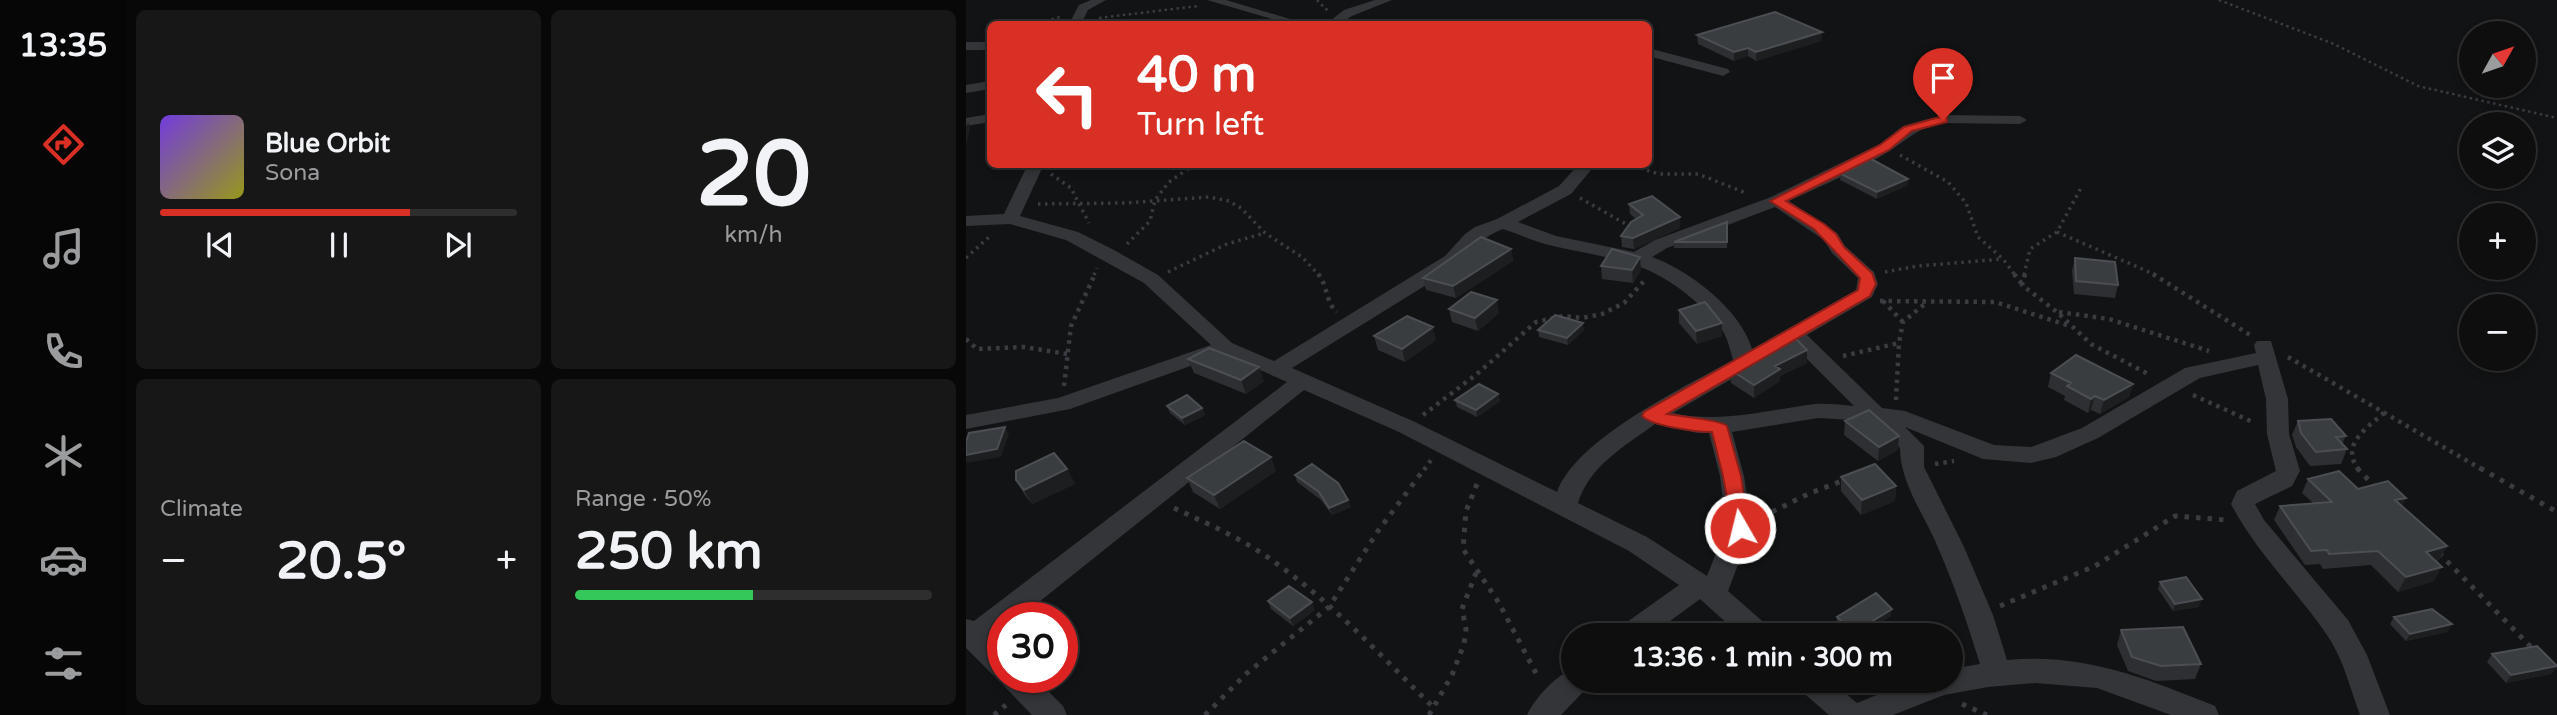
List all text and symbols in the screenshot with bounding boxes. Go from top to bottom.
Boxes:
north arrow [2459,21,2536,98]
map controls [2459,21,2536,371]
text: 13:35 [19,27,107,65]
text: 40 m [1137,46,1256,105]
pin [1913,48,1973,120]
icon: left [1022,49,1113,140]
icon: arrive [1924,59,1962,97]
text: Turn left [1137,106,1264,144]
button: layers [2459,112,2536,189]
icon: directions [39,120,88,169]
text: 20 [696,120,811,230]
text: Blue Orbit [265,128,390,159]
text: Sona [265,159,320,187]
button: + [2459,203,2536,280]
text: km/h [725,221,782,249]
icon: music [39,224,88,273]
icon: previous [201,226,239,264]
icon: pause [320,226,358,264]
icon: next [439,226,477,264]
button: − [2459,294,2536,371]
icon: phone [39,327,88,376]
icon: climate [39,431,88,480]
text: Range · 50% [575,485,711,513]
position arrow [1703,491,1777,565]
text: Climate [160,495,243,523]
text: 250 km [575,520,763,583]
text: 20.5° [276,530,406,593]
icon: car [39,535,88,584]
text: − [160,538,187,584]
text: + [496,538,517,584]
speed limit sign: 30 [987,602,1078,693]
icon: filters [39,639,88,688]
text: 13:36 · 1 min · 300 m [1631,642,1893,673]

